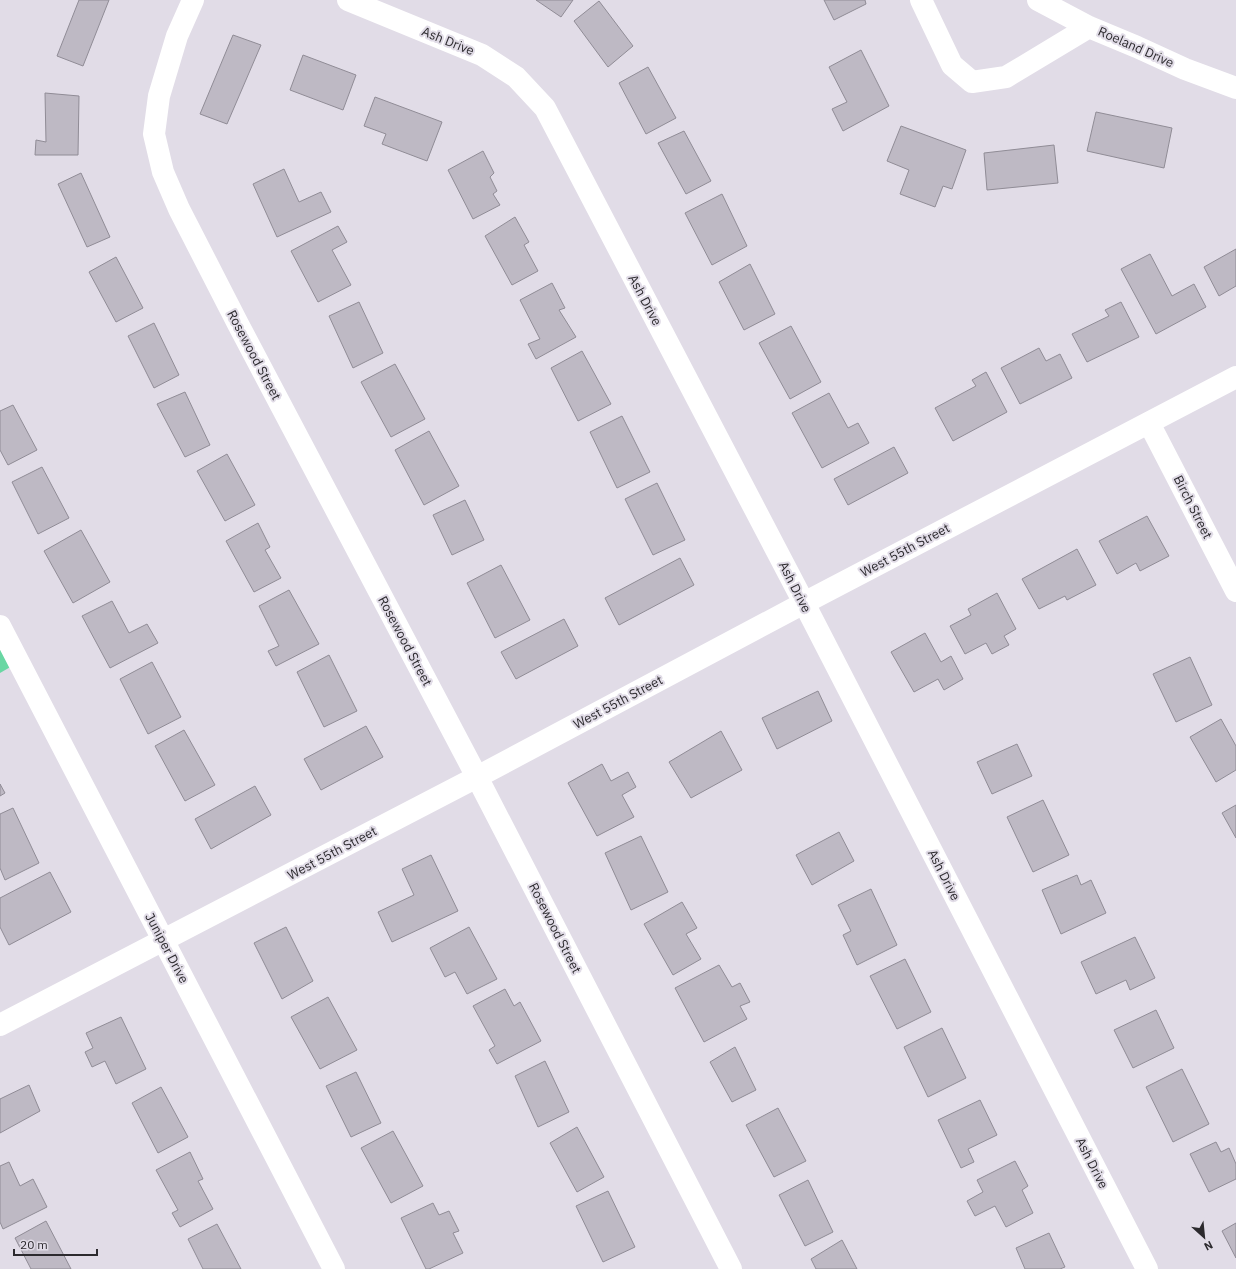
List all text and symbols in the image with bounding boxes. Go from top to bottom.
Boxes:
street label: Ash Drive [419,23,477,59]
street label: Roeland Drive [1095,23,1177,71]
street label: Ash Drive [625,272,665,328]
street label: Rosewood Street [223,307,285,403]
street label: Birch Street [1170,472,1216,542]
street label: West 55th Street [857,519,953,581]
street label: Ash Drive [775,559,815,615]
street label: Rosewood Street [374,593,436,689]
street label: West 55th Street [570,671,666,733]
street label: West 55th Street [284,822,380,884]
street label: Ash Drive [924,847,964,903]
street label: Rosewood Street [525,880,585,976]
street label: Juniper Drive [141,910,193,986]
street label: Ash Drive [1072,1135,1112,1191]
north arrow [1184,1217,1224,1257]
scale bar [14,1231,97,1257]
text: 20 m [20,1237,48,1252]
text: N [1202,1238,1215,1254]

